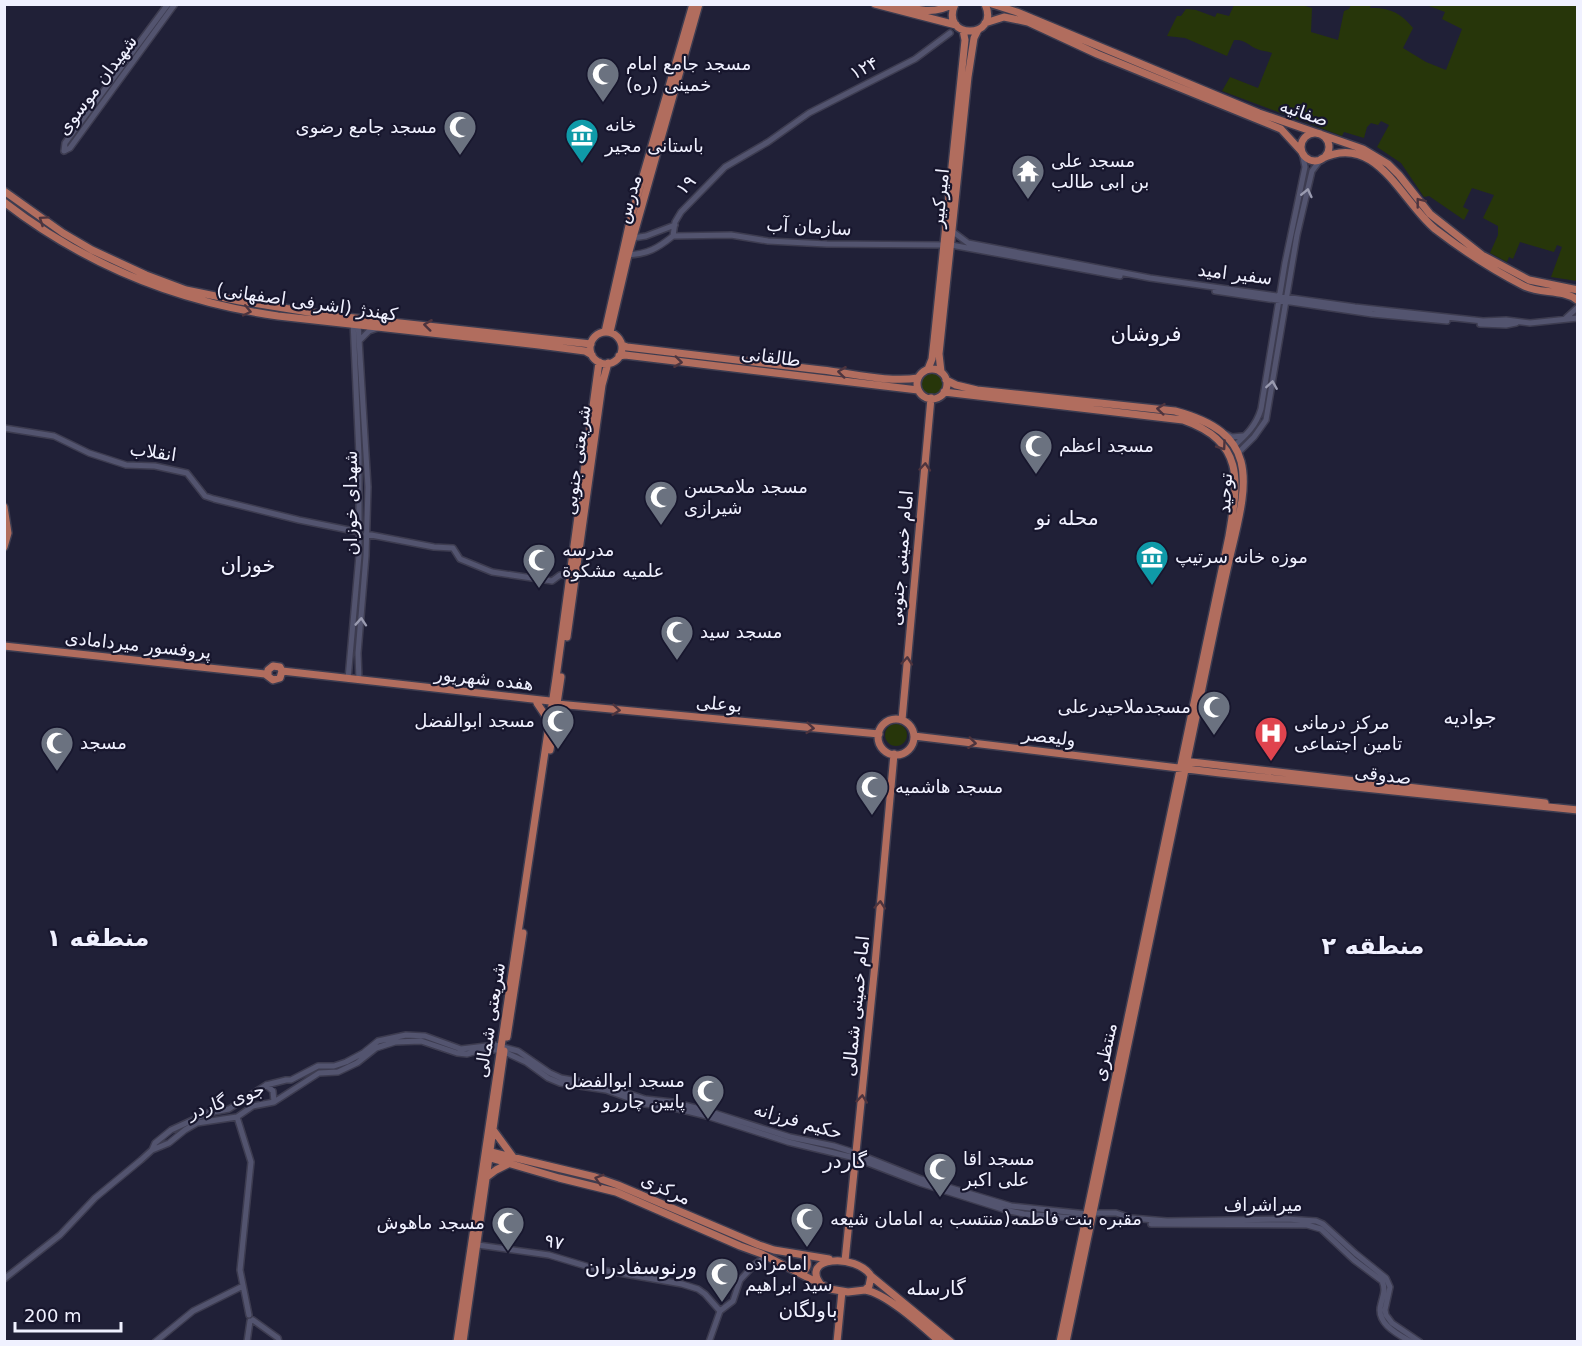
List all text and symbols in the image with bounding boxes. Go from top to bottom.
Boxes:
street label: شهیدان موسوی [52,31,142,139]
street label: ۱۲۴ [846,52,881,83]
place label: مسجد جامع امام خمینی (ره) [626,53,751,95]
mosque icon: مسجد جامع امام خمینی (ره) [585,56,621,103]
street label: صفائیه [1277,94,1331,131]
mosque icon: مسجد جامع رضوی [442,109,478,156]
place label: خانه باستانی مجیر [604,114,704,157]
place label: مسجد جامع رضوی [296,116,437,138]
museum icon: خانه باستانی مجیر [564,117,600,164]
place label: مسجد علی بن ابی طالب [1051,150,1149,193]
temple icon: مسجد علی بن ابی طالب [1010,153,1046,200]
street label: امیرکبیر [926,167,954,230]
street label: ۱۹ [671,170,700,199]
street label: مدرس [612,172,645,226]
one-way arrow [1300,188,1313,198]
one-way arrow [1417,198,1428,209]
street label: سازمان آب [766,213,852,239]
one-way arrow [39,216,50,227]
street label: سفیر امید [1197,259,1273,289]
street label: کهندژ (اشرفی اصفهانی) [215,278,399,326]
one-way arrow [242,304,252,317]
one-way arrow [424,320,433,332]
district label: فروشان [1110,322,1182,346]
street label: طالقانی [740,342,802,371]
one-way arrow [673,355,682,367]
one-way arrow [837,367,847,379]
one-way arrow [1266,380,1278,390]
one-way arrow [1156,403,1166,416]
street label: شریعتی جنوبی [558,404,596,516]
mosque icon: مسجد اعظم [1018,428,1054,475]
place label: مسجد اعظم [1059,435,1154,457]
street label: انقلاب [128,438,178,465]
one-way arrow [1215,440,1226,451]
street label: شهدای خوزان [340,451,362,555]
one-way arrow [918,463,931,472]
street label: توحید [1213,472,1237,514]
place label: مسجد ملامحسن شیرازی [684,476,808,519]
mosque icon: مسجد ملامحسن شیرازی [643,479,679,526]
street label: امام خمینی جنوبی [884,489,918,627]
district label: محله نو [1034,506,1099,530]
place label: مدرسه علمیه مشکوة [562,539,664,582]
museum icon: موزه خانه سرتیپ [1134,539,1170,586]
mosque icon: مدرسه علمیه مشکوة [521,542,557,589]
place label: موزه خانه سرتیپ [1175,546,1308,568]
district label: خوزان [220,553,276,577]
mosque icon: مسجد سید [659,614,695,661]
one-way arrow [354,618,367,627]
place label: مسجد سید [700,621,782,642]
street label: پروفسور میردامادی [64,626,212,664]
one-way arrow [900,657,913,666]
street label: هفده شهریور [432,663,535,695]
mosque icon: مسجدملاحیدرعلی [1196,689,1232,736]
street label: بوعلی [695,691,743,717]
place label: مسجدملاحیدرعلی [1057,696,1191,717]
mosque icon: مسجد ابوالفضل [540,703,576,750]
one-way arrow [611,703,620,716]
district label: جوادیه [1443,705,1497,729]
place label: مسجد ابوالفضل [414,710,535,732]
place label: مرکز درمانی تامین اجتماعی [1294,712,1402,755]
hospital icon: مرکز درمانی تامین اجتماعی [1253,715,1289,762]
one-way arrow [805,721,814,734]
street label: ولیعصر [1020,723,1077,751]
mosque icon: مسجد [39,725,75,772]
place label: مسجد [80,732,127,753]
one-way arrow [968,736,977,749]
street label: صدوقی [1353,761,1413,789]
mosque icon: مسجد هاشمیه [854,769,890,816]
place label: مسجد هاشمیه [895,776,1003,797]
one-way arrow [874,900,887,909]
district label: منطقه ۱ [47,924,149,952]
district label: منطقه ۲ [1322,932,1424,960]
street label: امام خمینی شمالی [838,934,873,1077]
street label: شریعتی شمالی [470,961,510,1079]
street label: منتظری [1088,1021,1122,1083]
place label: مسجد ابوالفضل پایین چاررو [564,1070,685,1113]
mosque icon: مسجد ابوالفضل پایین چاررو [690,1073,726,1120]
street label: جوی گاردر [184,1078,267,1124]
one-way arrow [855,1094,868,1103]
street label: حکیم فرزانه [751,1098,845,1144]
place label: مسجد اقا علی اکبر [962,1148,1035,1191]
district label: گاردر [822,1149,867,1173]
mosque icon: مسجد اقا علی اکبر [922,1151,958,1198]
street label: مرکزی [638,1168,694,1210]
one-way arrow [594,1174,605,1186]
street label: میراشراف [1224,1194,1302,1216]
mosque icon: مقبره بنت فاطمه(منتسب به امامان شیعه [789,1201,825,1248]
mosque icon: مسجد ماهوش [490,1205,526,1252]
place label: مقبره بنت فاطمه(منتسب به امامان شیعه [830,1208,1142,1230]
place label: مسجد ماهوش [377,1212,485,1234]
street label: ۹۷ [542,1229,566,1254]
place label: امامزاده سید ابراهیم [745,1253,833,1296]
district label: ورنوسفادران [585,1255,697,1279]
mosque icon: امامزاده سید ابراهیم [704,1256,740,1303]
district label: گارسله [906,1276,966,1300]
scale bar [15,1295,122,1333]
district label: باولگان [778,1298,838,1322]
text: 200 m [24,1305,82,1326]

